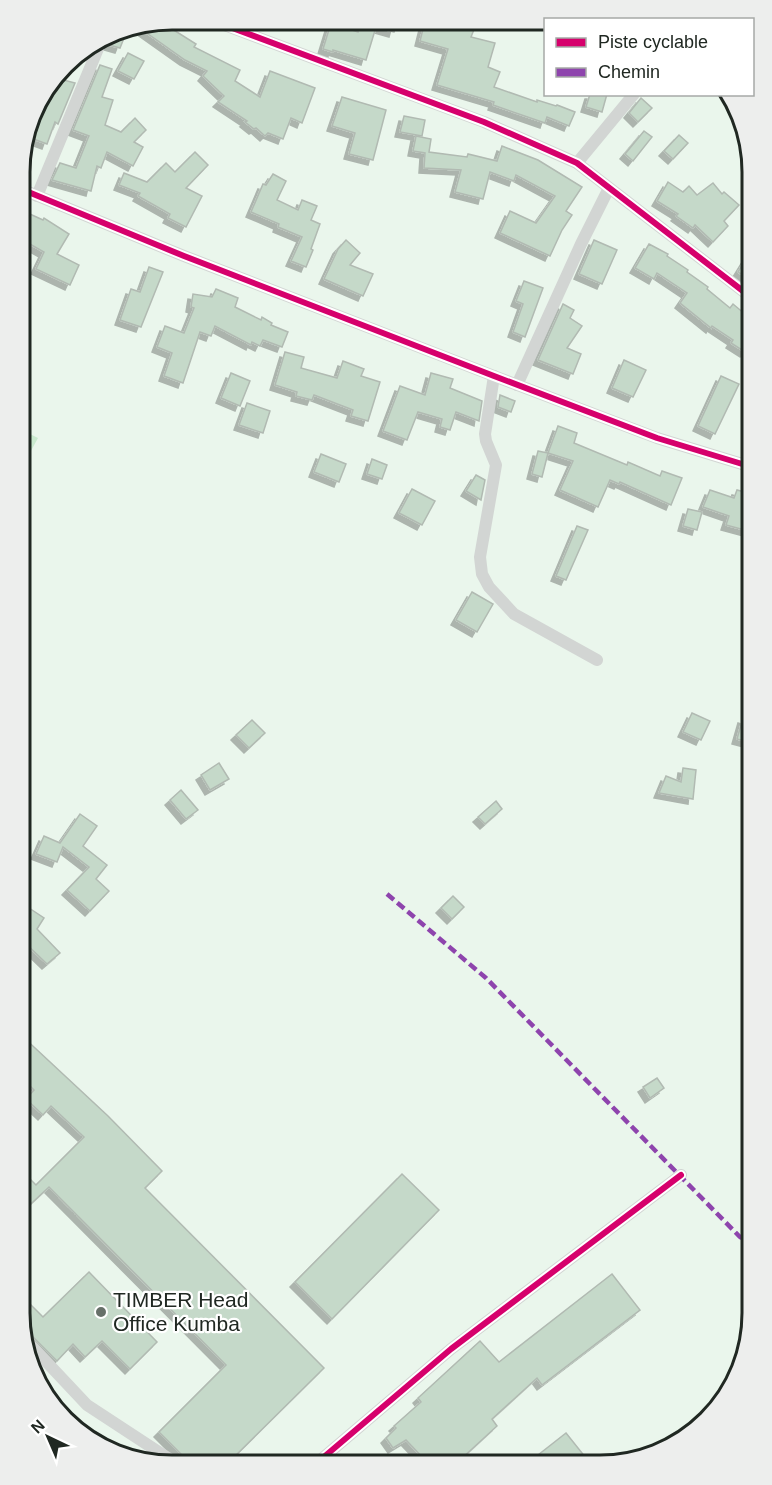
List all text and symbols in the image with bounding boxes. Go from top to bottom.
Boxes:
legend [544,18,754,96]
text: Piste cyclable [598,32,708,52]
text: Chemin [598,62,660,82]
place label: TIMBER Head Office Kumba [113,1288,248,1335]
marker: TIMBER Head Office Kumba [94,1305,108,1319]
north arrow [18,1407,78,1467]
text: N [28,1416,48,1437]

